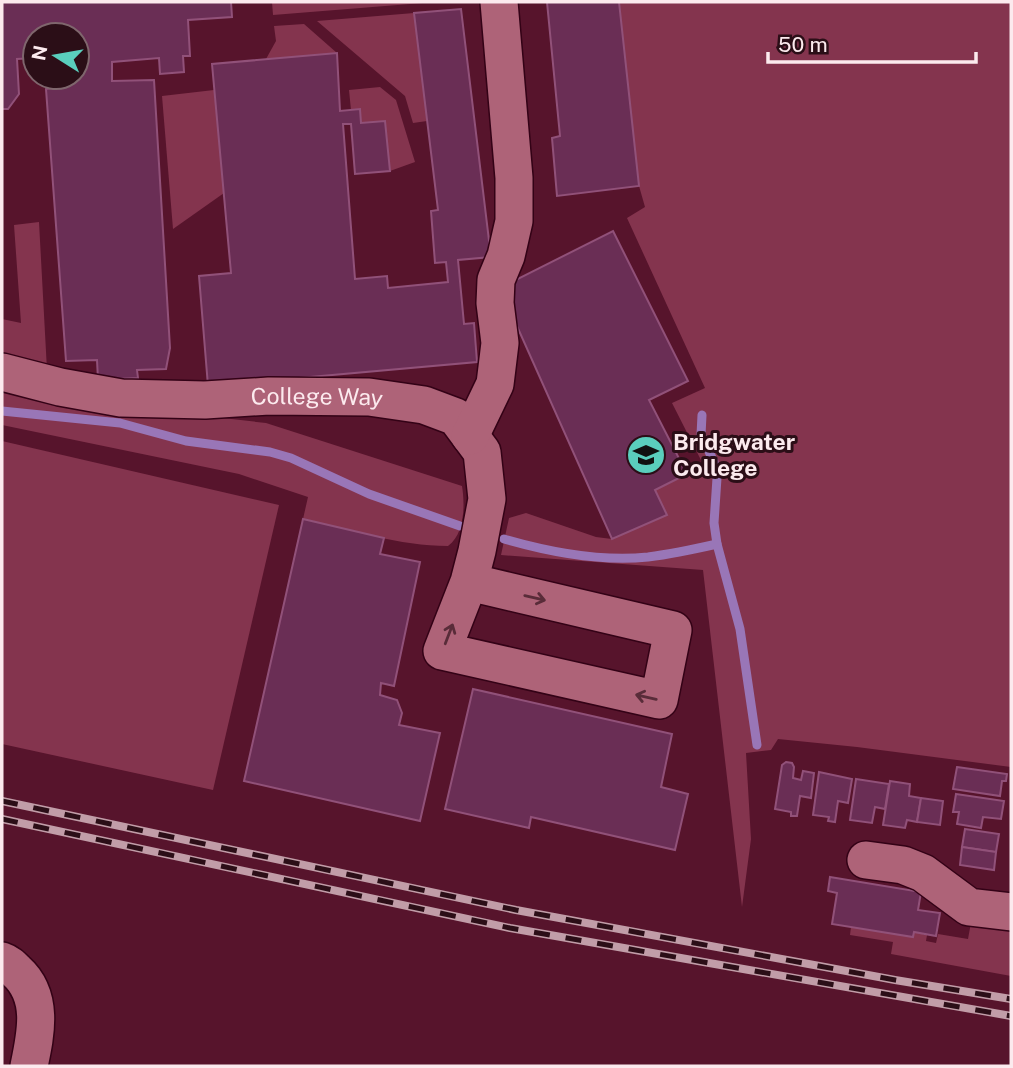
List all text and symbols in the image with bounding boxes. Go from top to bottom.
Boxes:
north arrow [21,21,91,91]
scale bar [768,21,976,65]
text: 50 m [778,32,828,57]
text: N [27,43,52,62]
street label: College Way [250,382,385,412]
place label: Bridgwater College [673,428,795,481]
school or university icon: Bridgwater College [625,434,667,476]
one-way arrow [523,591,546,605]
one-way arrow [444,623,456,645]
one-way arrow [635,690,658,704]

